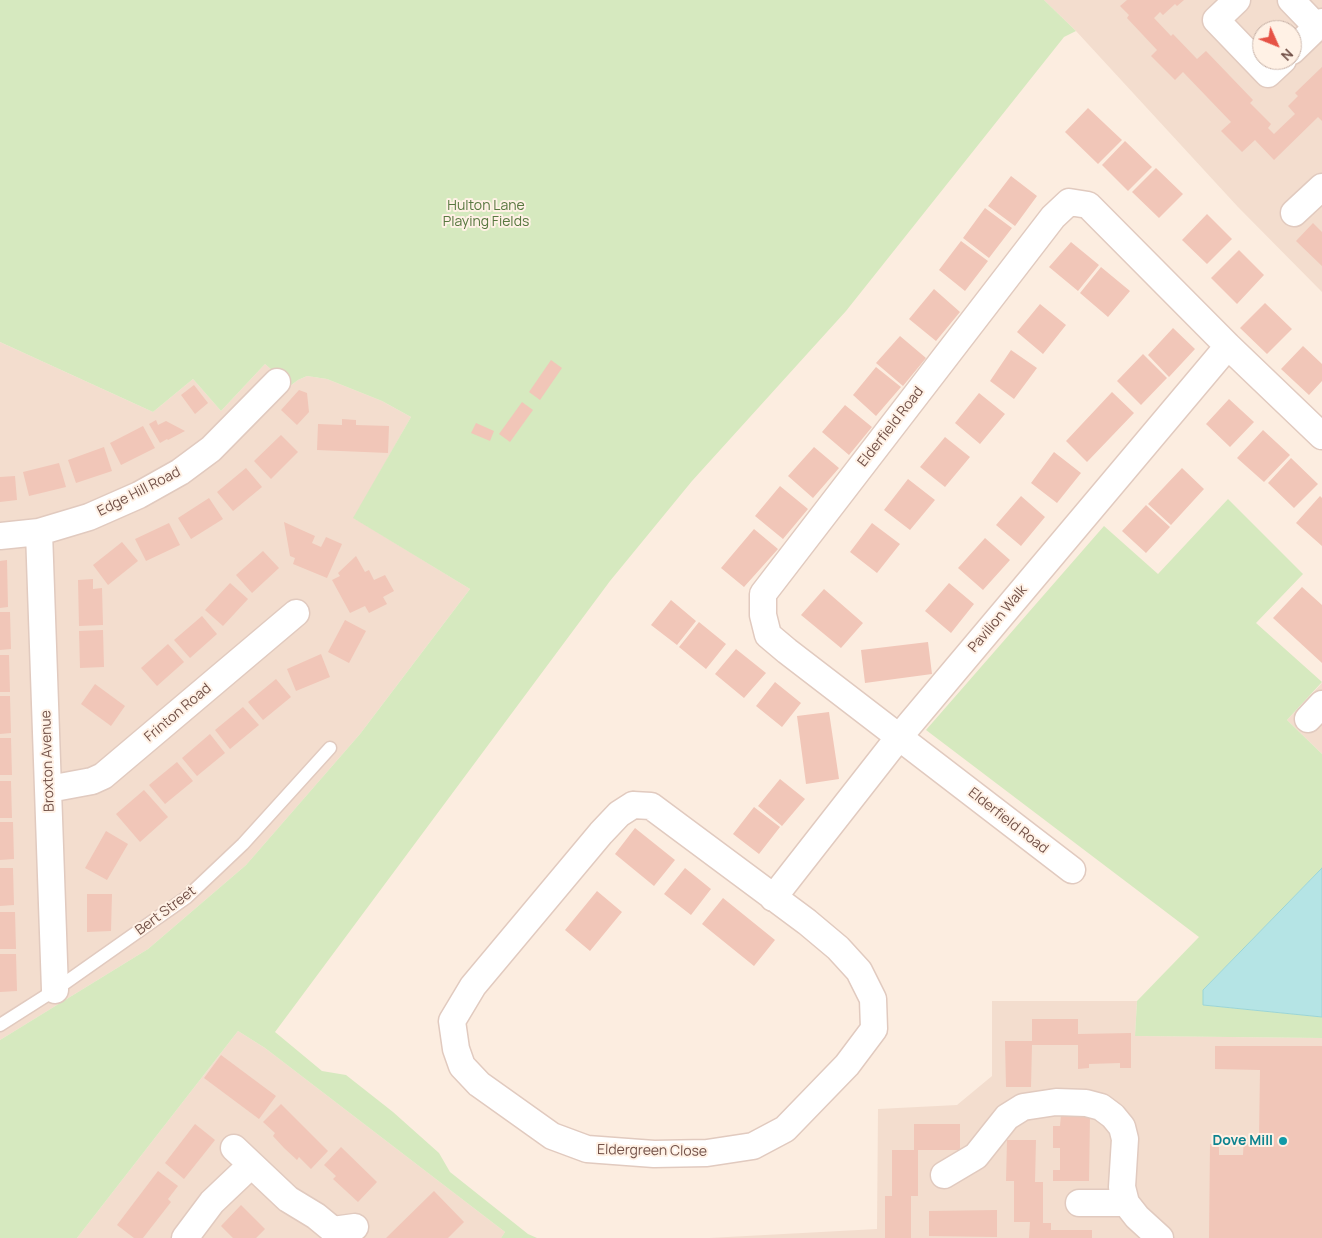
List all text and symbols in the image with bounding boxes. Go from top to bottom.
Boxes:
north arrow [1252,20,1302,70]
text: N [1277,45,1298,65]
park label: Hulton Lane Playing Fields [443,198,529,230]
street label: Elderfield Road [855,384,927,470]
street label: Edge Hill Road [95,464,183,520]
street label: Pavilion Walk [965,582,1031,656]
street label: Frinton Road [141,680,215,746]
street label: Broxton Avenue [38,710,58,812]
street label: Elderfield Road [965,785,1051,857]
street label: Bert Street [132,883,200,939]
place label: Dove Mill [1212,1133,1273,1149]
marker: Dove Mill [1277,1135,1289,1147]
street label: Eldergreen Close [597,1142,707,1160]

